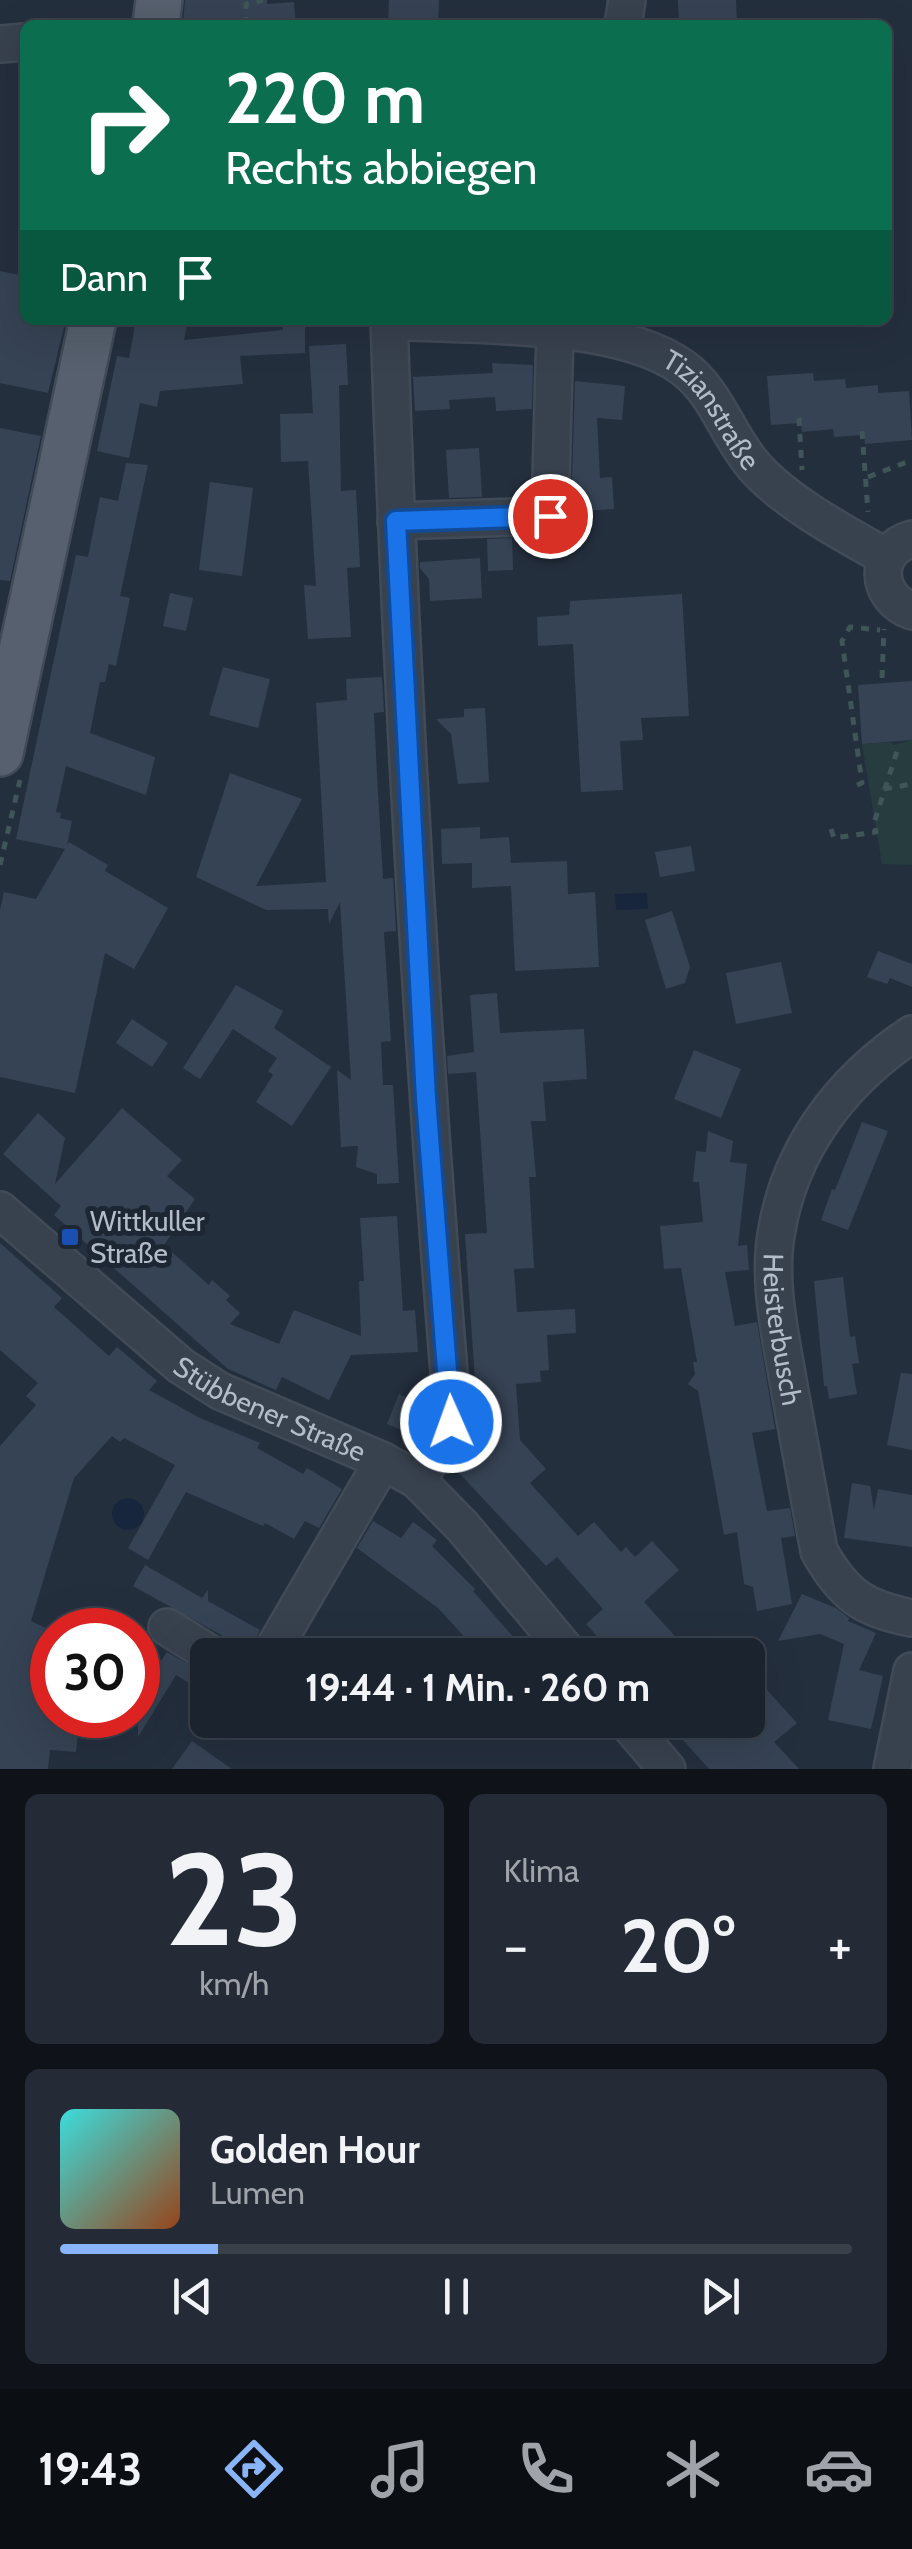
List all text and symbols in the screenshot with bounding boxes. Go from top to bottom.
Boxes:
text: 220 m [225,55,425,141]
icon: right [60,60,190,190]
text: Rechts abbiegen [225,141,537,195]
icon: arrive [168,250,223,305]
text: Dann [60,254,148,301]
street label: Tizianstraße [657,342,767,477]
pin [508,474,593,559]
icon: arrive [523,489,578,544]
place label: Wittkuller Straße [90,1204,205,1270]
marker: Wittkuller Straße [59,1226,81,1248]
street label: Heisterbusch [756,1253,809,1408]
street label: Stübbener Straße [167,1349,371,1469]
position arrow [399,1370,503,1474]
speed limit sign: 30 [30,1608,160,1738]
text: 19:44 · 1 Min. · 260 m [305,1664,650,1711]
text: 23 [165,1820,304,1978]
text: Klima [504,1851,579,1890]
text: 20° [621,1900,735,1991]
text: − [504,1912,528,1979]
text: + [828,1912,852,1979]
text: km/h [199,1964,269,2003]
text: Golden Hour [210,2126,420,2173]
text: Lumen [210,2173,305,2212]
icon: previous [165,2269,220,2324]
icon: pause [429,2269,484,2324]
icon: next [693,2269,748,2324]
icon: directions [219,2434,289,2504]
icon: music [365,2434,435,2504]
icon: phone [511,2434,581,2504]
icon: climate [658,2434,728,2504]
icon: car [804,2434,874,2504]
text: 19:43 [38,2442,142,2496]

